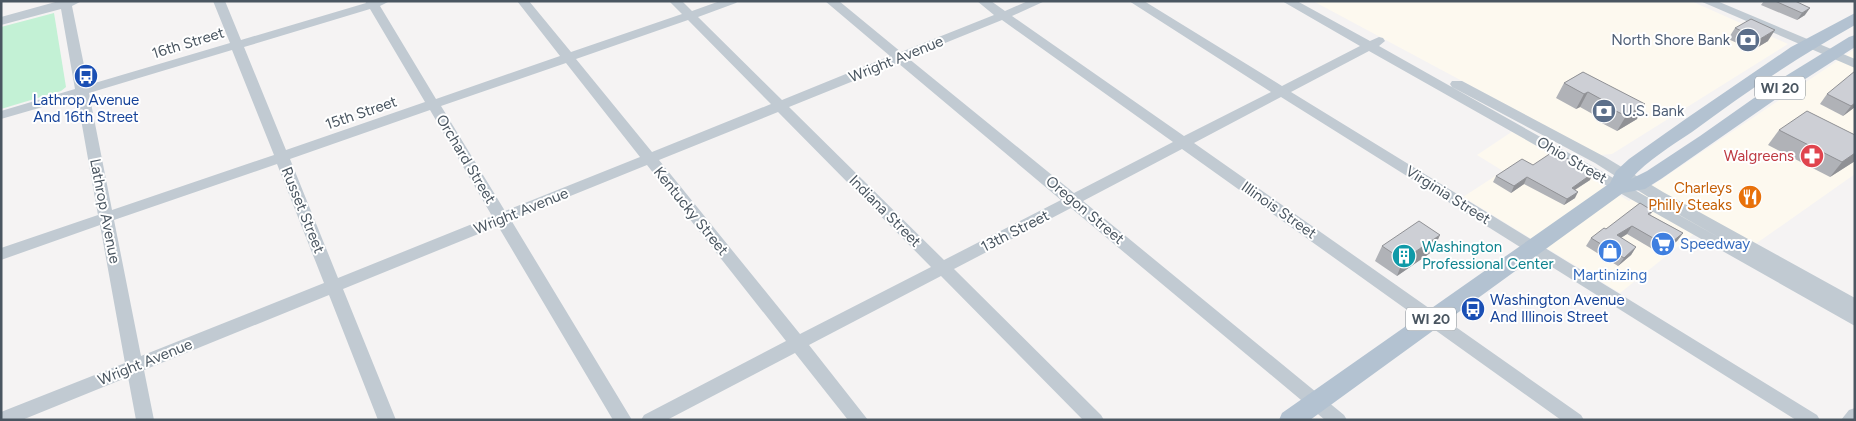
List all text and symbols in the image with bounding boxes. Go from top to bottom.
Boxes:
street label: 16th Street [150,23,227,62]
bank icon: North Shore Bank [1735,27,1761,53]
place label: North Shore Bank [1611,31,1731,49]
street label: Wright Avenue [846,32,946,86]
bus stop icon: Lathrop Avenue And 16th Street [73,63,99,89]
road number: WI 20 [1755,76,1805,100]
place label: Lathrop Avenue And 16th Street [33,91,139,126]
street label: 15th Street [323,92,399,134]
bank icon: U.S. Bank [1591,98,1617,124]
place label: U.S. Bank [1622,102,1685,120]
street label: Orchard Street [432,111,500,207]
street label: Ohio Street [1534,133,1611,187]
pharmacy icon: Walgreens [1799,143,1825,169]
place label: Walgreens [1724,147,1794,165]
street label: Lathrop Avenue [86,157,124,265]
street label: Virginia Street [1402,162,1494,228]
street label: Kentucky Street [650,163,732,259]
street label: Russet Street [278,164,329,256]
street label: Indiana Street [845,171,925,251]
street label: Oregon Street [1042,172,1128,248]
street label: Illinois Street [1238,178,1320,243]
place label: Charleys Philly Steaks [1648,179,1732,214]
street label: Wright Avenue [471,184,571,238]
restaurant icon: Charleys Philly Steaks [1737,184,1763,210]
street label: 13th Street [978,206,1052,256]
supermarket icon: Speedway [1650,231,1676,257]
place label: Speedway [1680,235,1750,253]
place label: Washington Professional Center [1422,238,1554,273]
shop icon: Martinizing [1597,238,1623,264]
building icon: Washington Professional Center [1391,243,1417,269]
place label: Martinizing [1573,266,1647,284]
place label: Washington Avenue And Illinois Street [1490,291,1625,326]
bus stop icon: Washington Avenue And Illinois Street [1460,296,1486,322]
road number: WI 20 [1406,308,1456,330]
street label: Wright Avenue [95,335,195,389]

